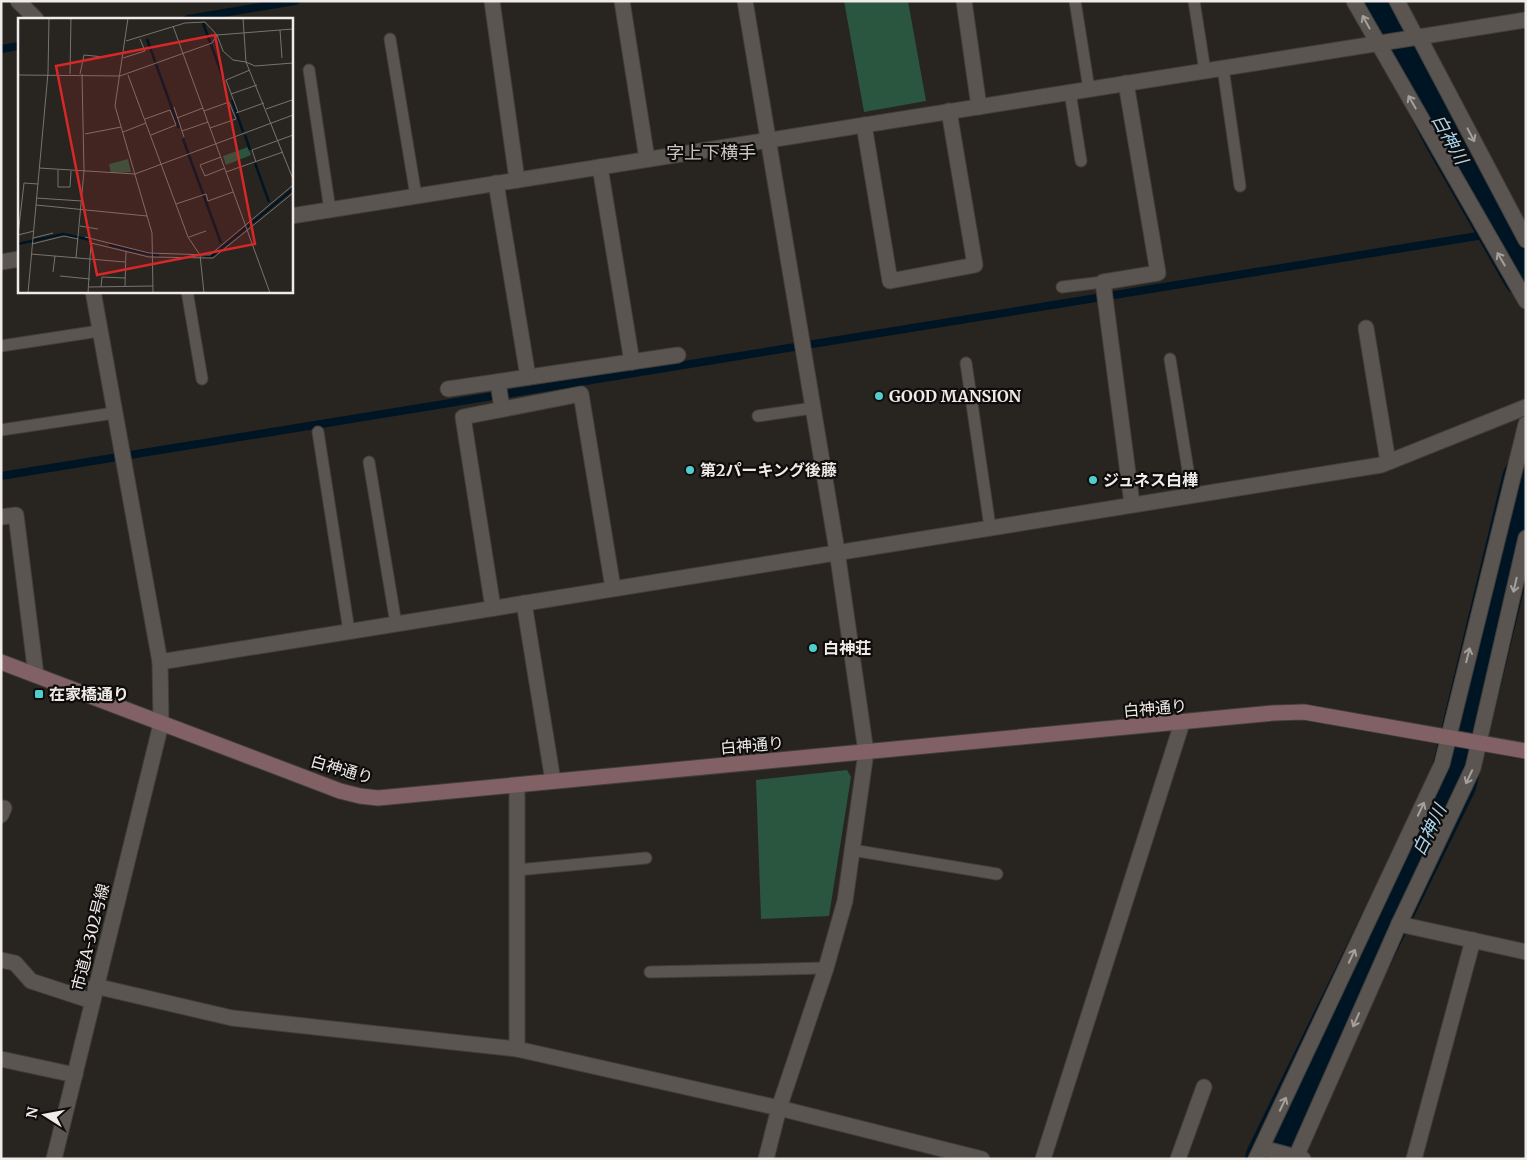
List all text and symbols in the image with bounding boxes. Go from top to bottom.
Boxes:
one-way arrow [1361,15,1371,30]
inset map [18,18,292,292]
one-way arrow [1407,95,1417,110]
water label: 白神川 [1427,110,1474,170]
one-way arrow [1466,128,1476,143]
district label: 字上下横手 [666,141,756,164]
one-way arrow [1496,252,1506,266]
place label: GOOD MANSION [889,386,1022,406]
marker: GOOD MANSION [873,390,885,402]
place label: 第2パーキング後藤 [700,460,837,480]
marker: 第2パーキング後藤 [684,464,696,476]
place label: ジュネス白樺 [1103,470,1198,490]
marker: ジュネス白樺 [1087,474,1099,486]
one-way arrow [1510,577,1519,593]
place label: 白神荘 [823,638,871,658]
marker: 白神荘 [807,642,819,654]
one-way arrow [1464,647,1474,663]
place label: 在家橋通り [49,684,129,704]
marker: 在家橋通り [33,688,45,700]
street label: 白神通り [1122,695,1188,721]
street label: 白神通り [719,732,785,758]
street label: 白神通り [308,751,376,787]
one-way arrow [1463,769,1473,784]
water label: 白神川 [1407,799,1452,859]
one-way arrow [1417,802,1426,817]
street label: 市道A-302号線 [67,881,113,993]
one-way arrow [1347,949,1357,964]
one-way arrow [1351,1012,1361,1027]
north arrow [20,1090,70,1140]
one-way arrow [1278,1096,1288,1111]
text: N [22,1105,42,1120]

